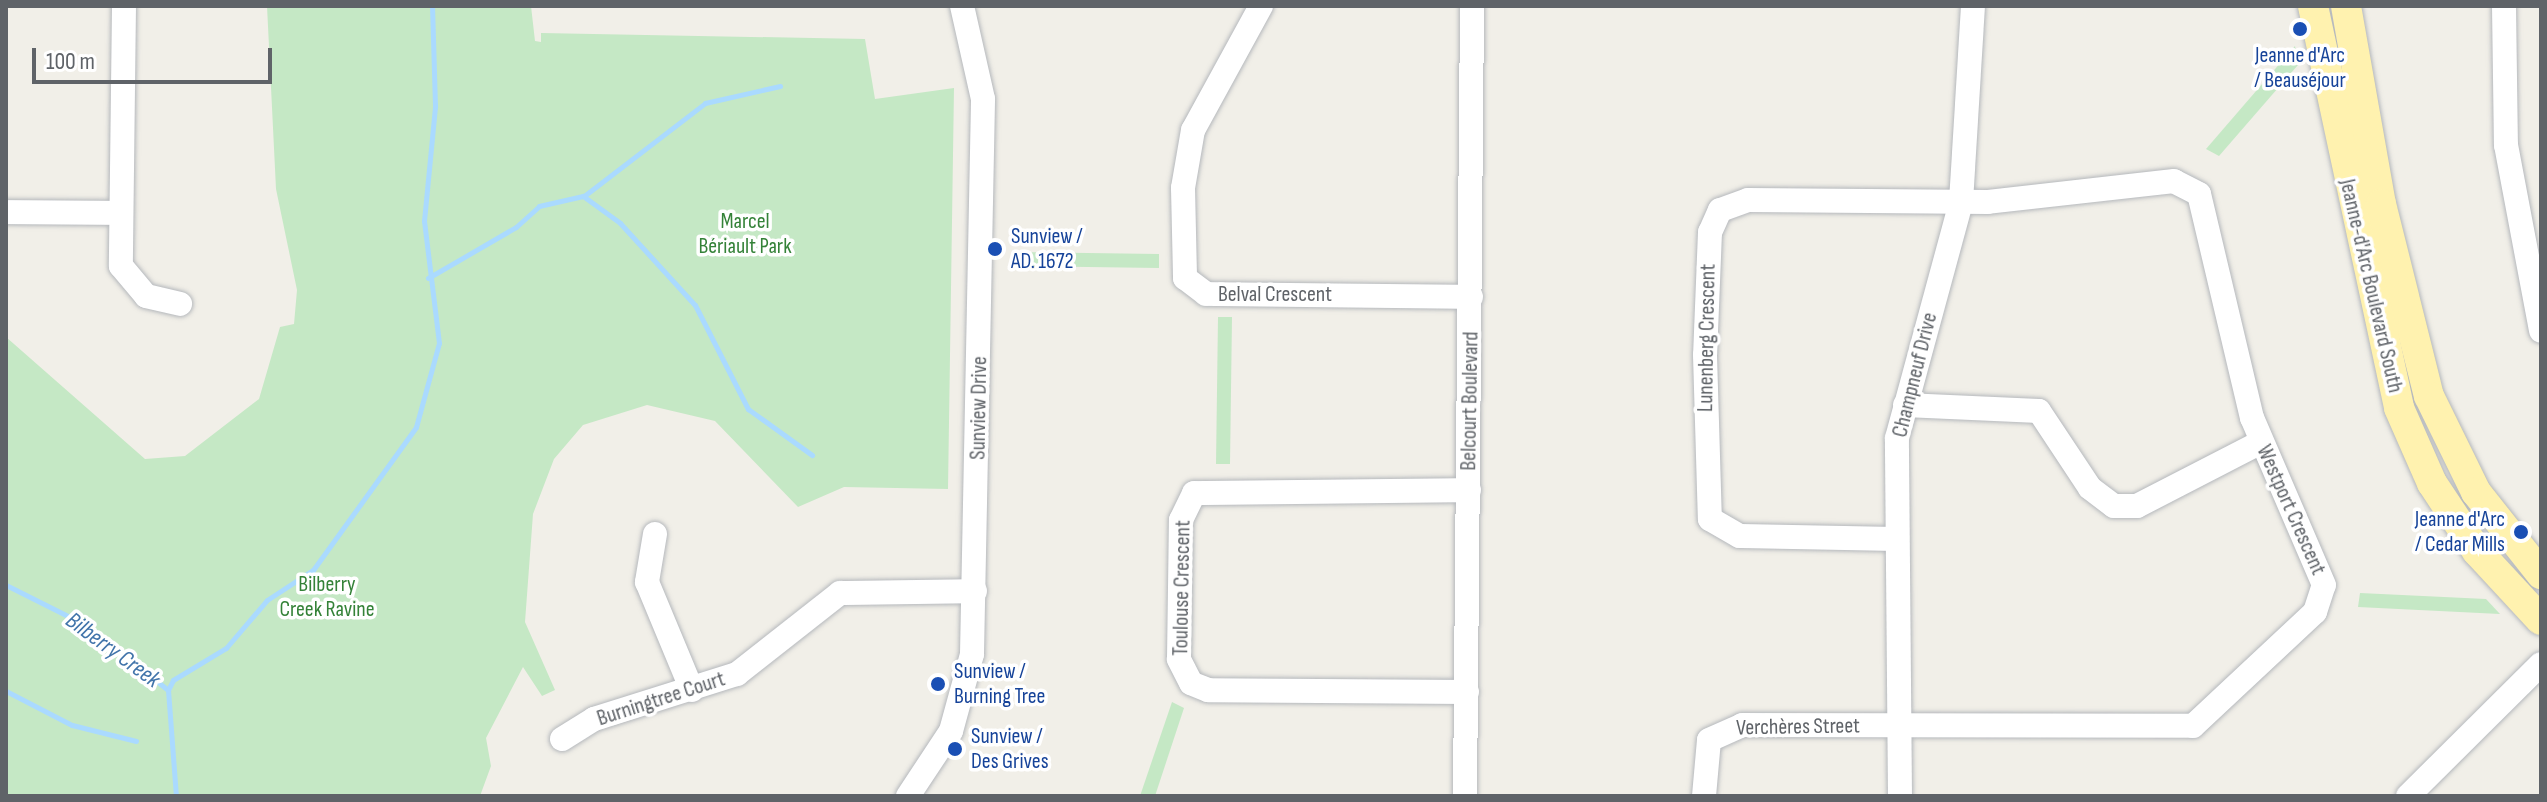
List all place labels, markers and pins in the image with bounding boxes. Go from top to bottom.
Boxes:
marker: Jeanne d'Arc / Beauséjour [2291,20,2309,38]
place label: Jeanne d'Arc / Beauséjour [2254,42,2346,94]
place label: Sunview / AD. 1672 [1011,223,1083,274]
marker: Sunview / AD. 1672 [986,240,1004,258]
place label: Jeanne d'Arc / Cedar Mills [2415,506,2505,558]
marker: Jeanne d'Arc / Cedar Mills [2512,523,2530,541]
place label: Sunview / Burning Tree [954,658,1045,710]
marker: Sunview / Burning Tree [929,675,947,693]
place label: Sunview / Des Grives [971,723,1049,774]
marker: Sunview / Des Grives [946,740,964,758]

